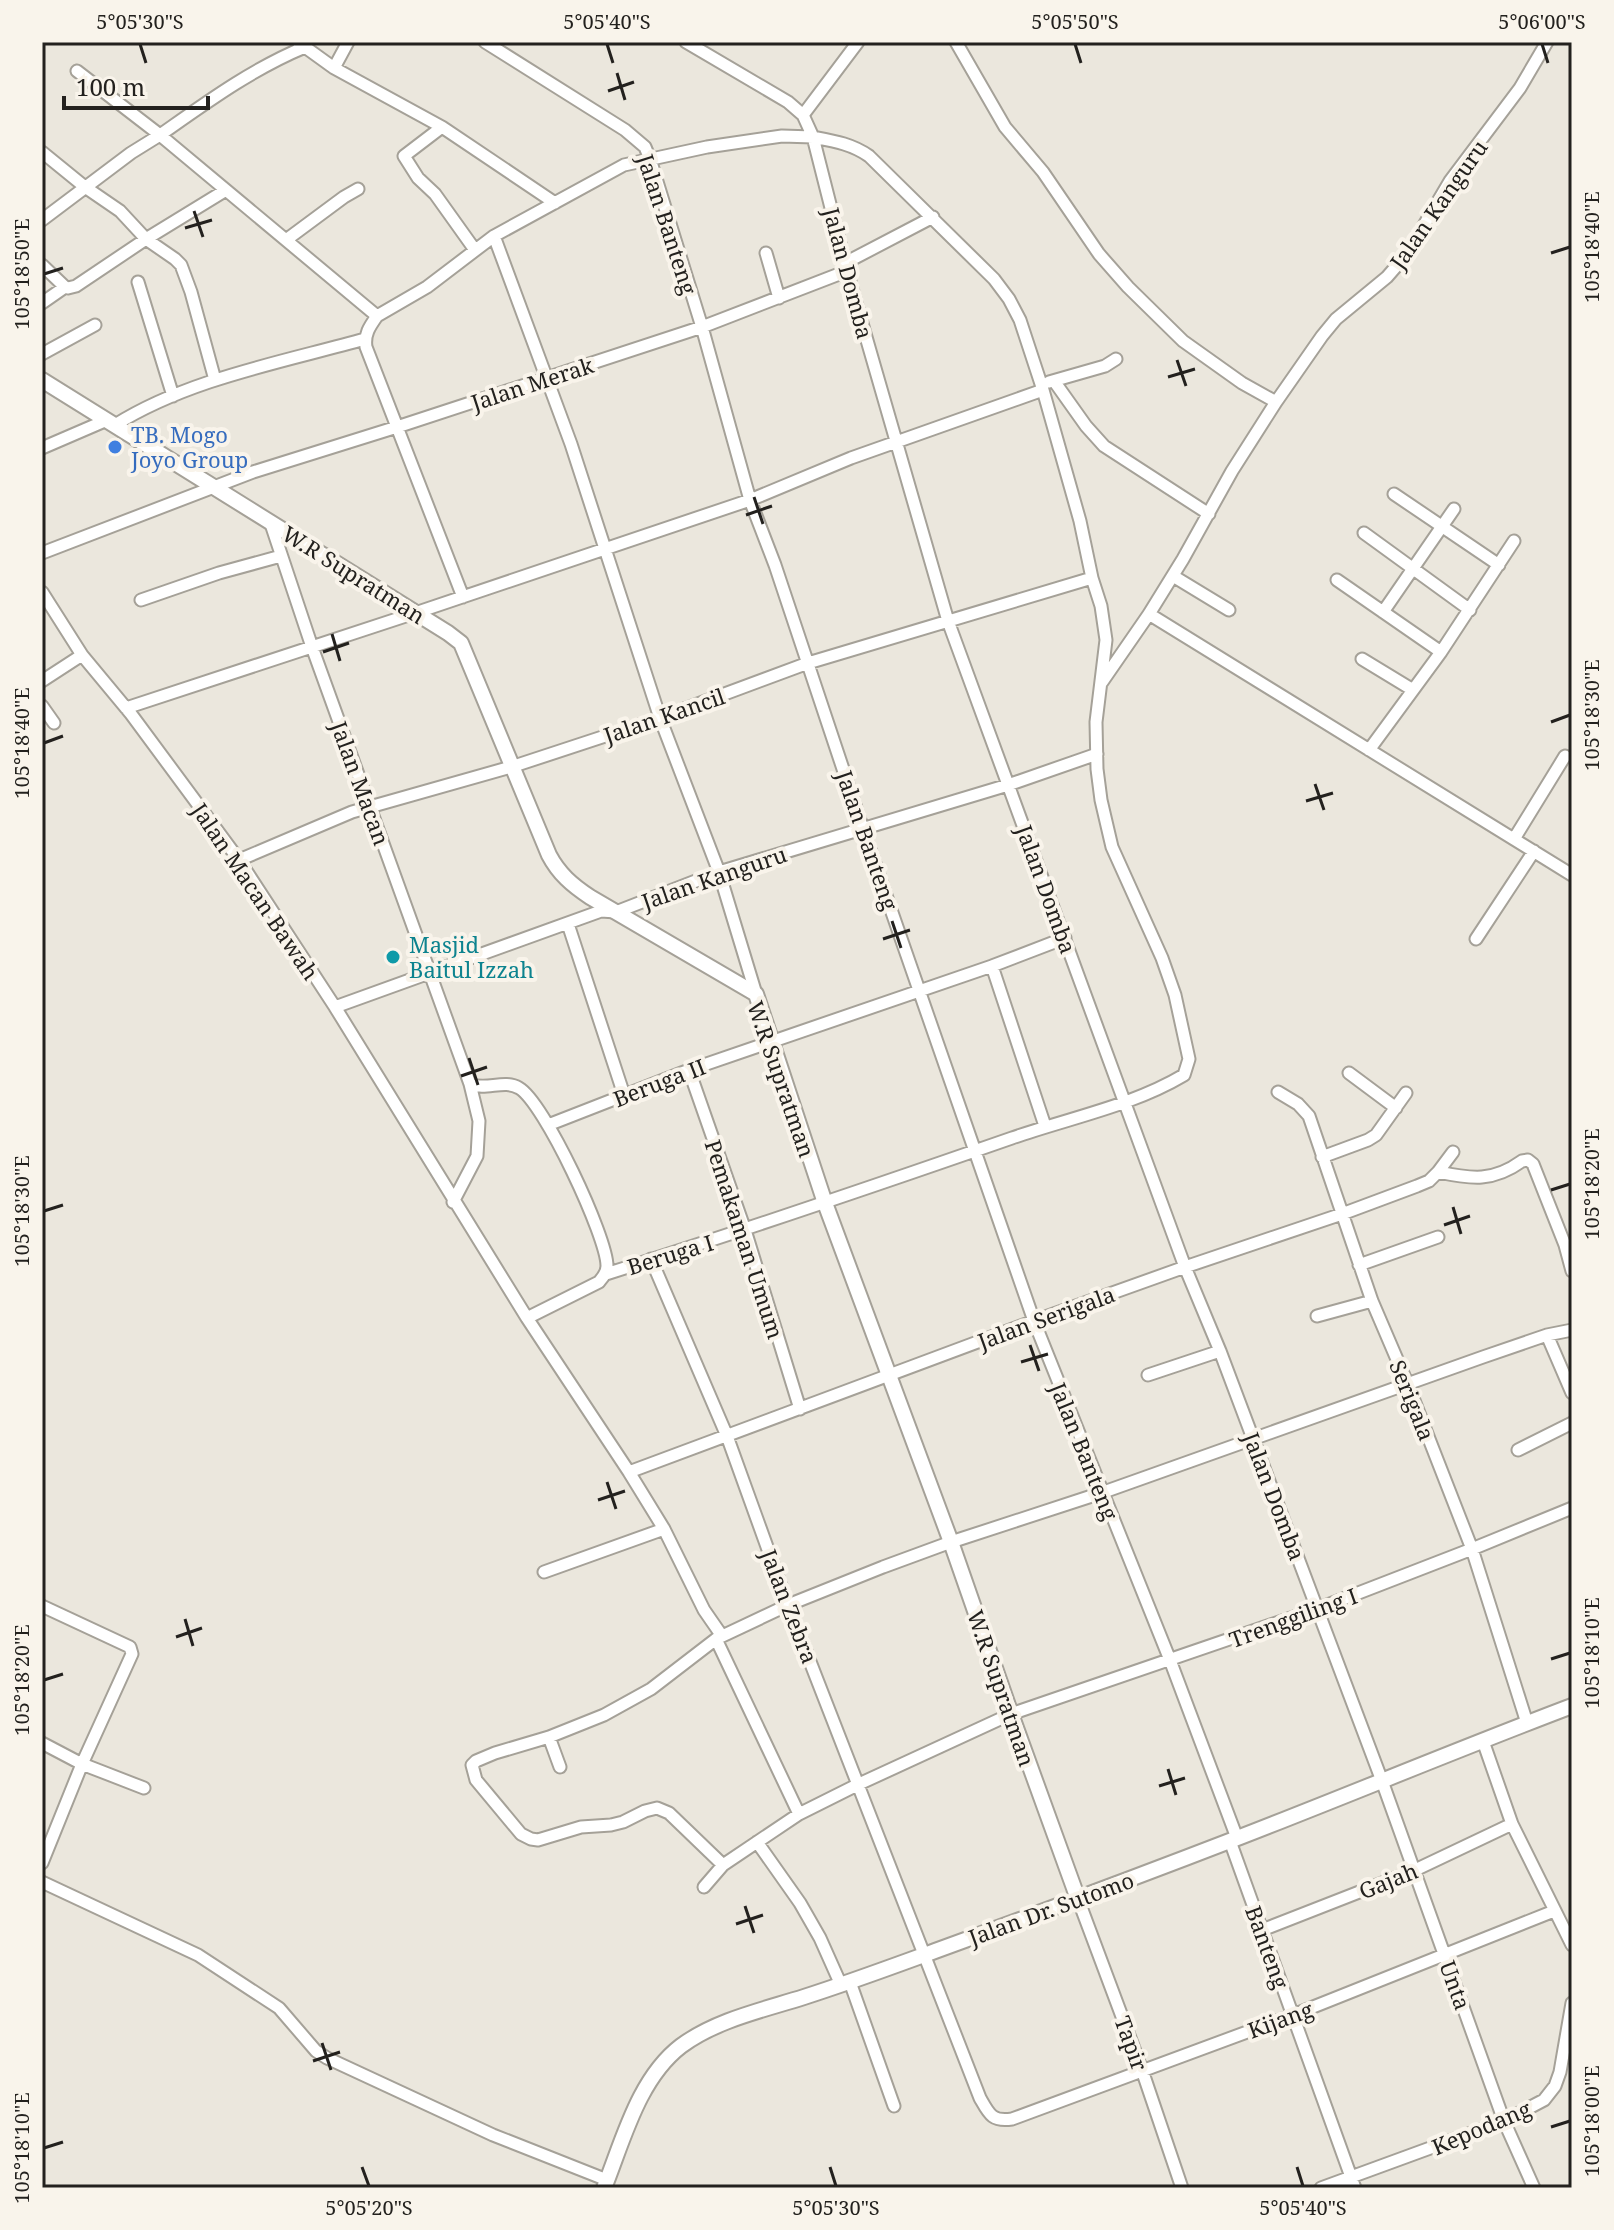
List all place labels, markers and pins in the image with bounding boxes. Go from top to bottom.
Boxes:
place label: TB. Mogo Joyo Group [130,419,248,474]
marker: TB. Mogo Joyo Group [106,438,124,456]
place label: Masjid Baitul Izzah [409,929,534,984]
marker: Masjid Baitul Izzah [384,948,402,966]

